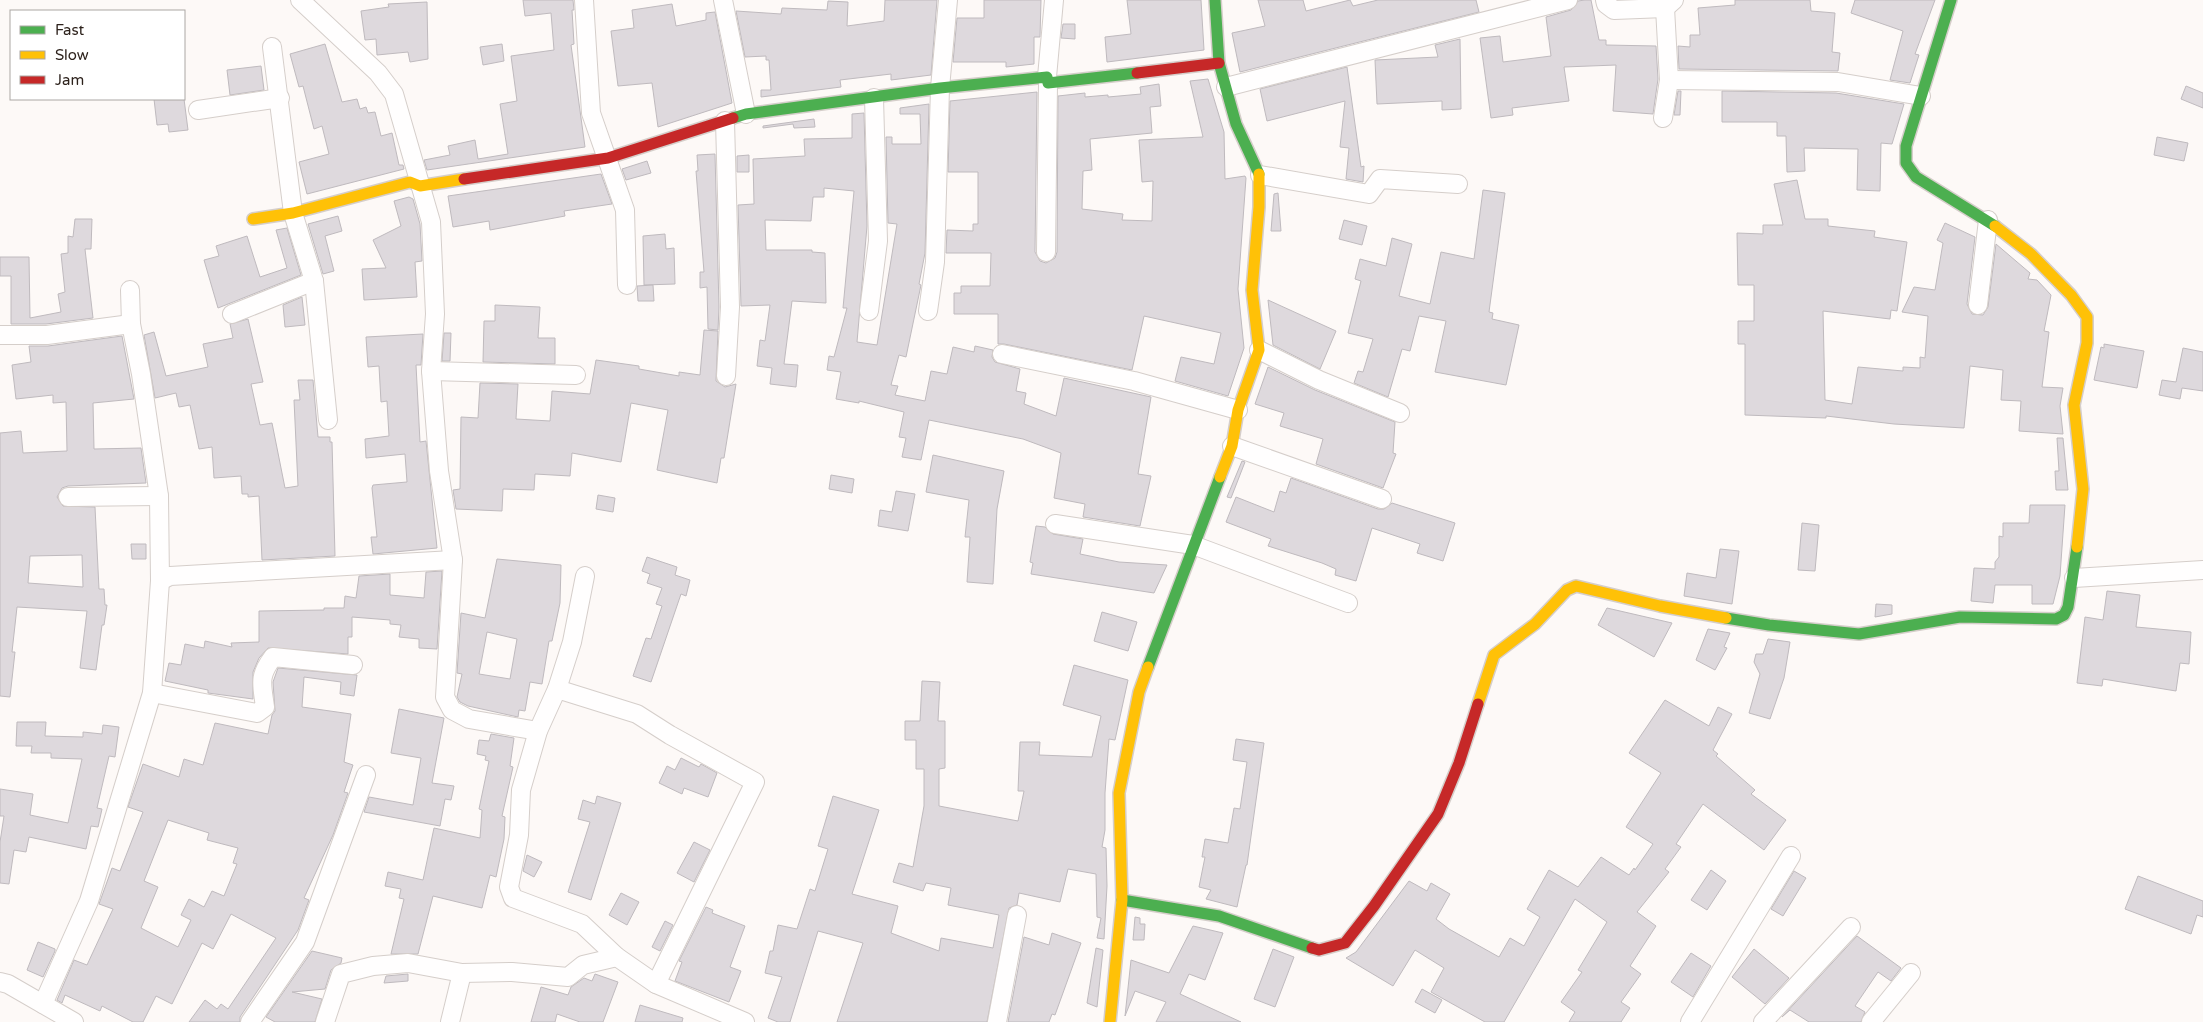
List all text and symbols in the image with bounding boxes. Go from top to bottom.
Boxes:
legend [10,10,185,100]
text: Fast [55,21,85,39]
text: Slow [55,46,89,64]
text: Jam [55,71,84,89]

